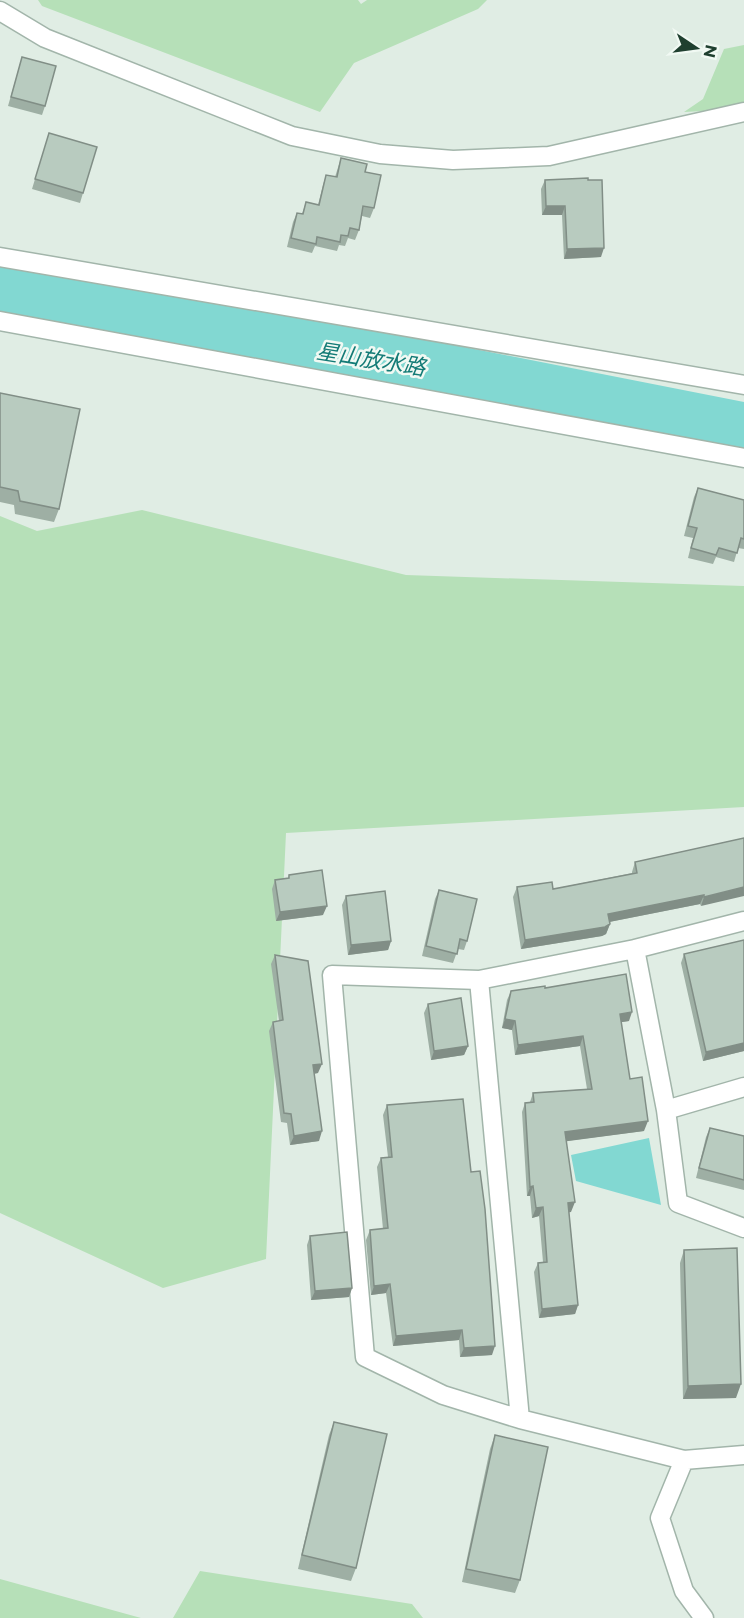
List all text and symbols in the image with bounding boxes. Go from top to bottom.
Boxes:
north arrow [666,18,726,78]
text: N [699,43,721,60]
water label: 星山放水路 [314,338,429,382]

